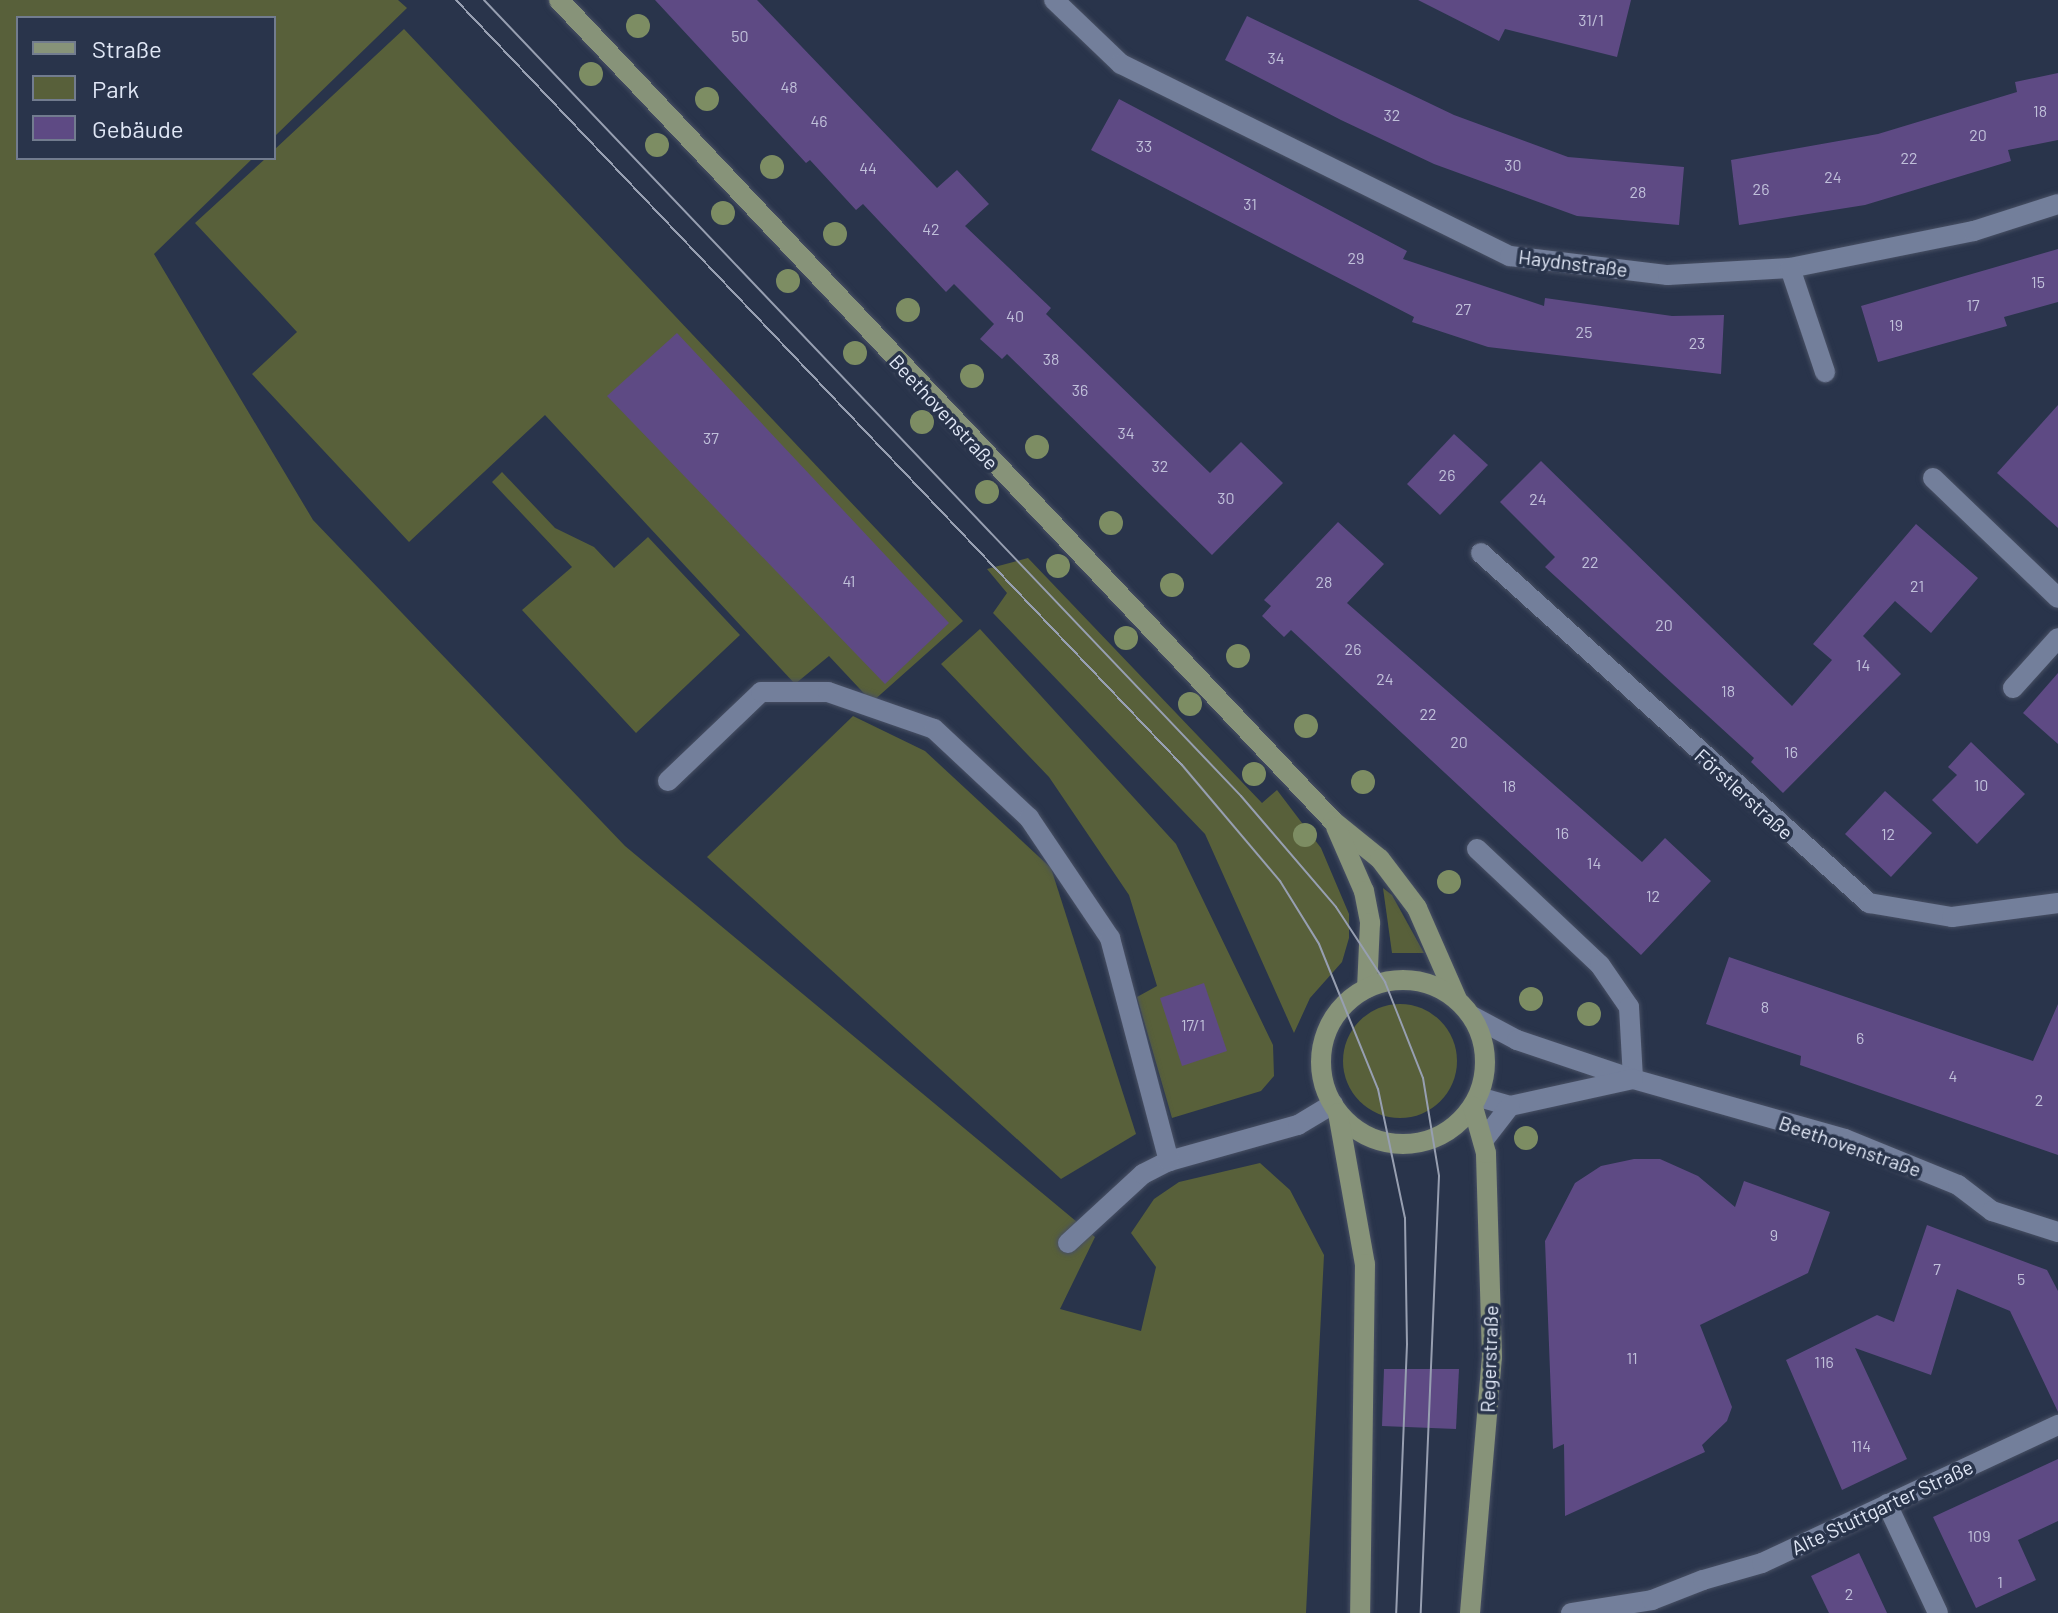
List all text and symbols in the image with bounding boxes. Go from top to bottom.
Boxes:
house number: 31/1 [1578,10,1604,30]
legend [16,16,276,160]
house number: 50 [731,26,749,46]
text: Straße [92,34,162,63]
house number: 34 [1267,48,1285,68]
text: Park [92,74,139,103]
house number: 48 [780,77,798,97]
house number: 18 [2033,101,2047,121]
house number: 32 [1384,105,1400,125]
house number: 46 [810,111,828,131]
text: Gebäude [92,114,184,143]
house number: 20 [1969,125,1987,145]
house number: 33 [1136,136,1152,156]
house number: 22 [1900,148,1918,168]
house number: 30 [1504,155,1522,175]
house number: 44 [859,158,877,178]
house number: 24 [1824,167,1842,187]
house number: 26 [1753,179,1769,199]
house number: 28 [1630,182,1646,202]
house number: 31 [1243,194,1257,214]
house number: 42 [922,219,940,239]
street label: Haydnstraße [1517,244,1629,282]
house number: 29 [1348,248,1364,268]
house number: 15 [2031,272,2045,292]
house number: 17 [1966,295,1980,315]
house number: 27 [1455,299,1471,319]
house number: 40 [1006,306,1024,326]
house number: 19 [1889,315,1903,335]
house number: 25 [1576,322,1592,342]
house number: 23 [1689,333,1705,353]
street label: Beethovenstraße [884,349,1004,475]
house number: 38 [1043,349,1059,369]
house number: 36 [1072,380,1088,400]
house number: 34 [1117,423,1135,443]
house number: 37 [703,428,719,448]
house number: 32 [1152,456,1168,476]
house number: 26 [1439,465,1455,485]
house number: 30 [1217,488,1235,508]
house number: 24 [1529,489,1547,509]
house number: 22 [1581,552,1599,572]
house number: 41 [843,571,855,591]
house number: 28 [1316,572,1332,592]
house number: 21 [1910,576,1924,596]
house number: 20 [1655,615,1673,635]
house number: 26 [1345,639,1361,659]
house number: 14 [1856,655,1870,675]
house number: 24 [1376,669,1394,689]
house number: 18 [1721,681,1735,701]
house number: 22 [1419,704,1437,724]
house number: 20 [1450,732,1468,752]
house number: 16 [1784,742,1798,762]
street label: Förstlerstraße [1690,744,1798,844]
house number: 10 [1974,775,1988,795]
house number: 18 [1502,776,1516,796]
house number: 16 [1555,823,1569,843]
house number: 12 [1881,824,1895,844]
house number: 14 [1587,853,1601,873]
house number: 12 [1646,886,1660,906]
house number: 8 [1761,997,1769,1017]
house number: 17/1 [1181,1015,1205,1035]
house number: 6 [1856,1028,1864,1048]
house number: 4 [1949,1066,1957,1086]
house number: 2 [2035,1090,2043,1110]
street label: Beethovenstraße [1776,1110,1924,1182]
house number: 9 [1770,1225,1778,1245]
house number: 7 [1933,1259,1941,1279]
house number: 5 [2017,1269,2025,1289]
street label: Regerstraße [1475,1305,1503,1413]
house number: 11 [1626,1348,1638,1368]
house number: 116 [1814,1352,1834,1372]
house number: 114 [1851,1436,1871,1456]
street label: Alte Stuttgarter Straße [1787,1454,1977,1560]
house number: 109 [1968,1526,1990,1546]
house number: 1 [1997,1572,2003,1592]
house number: 2 [1845,1584,1853,1604]

